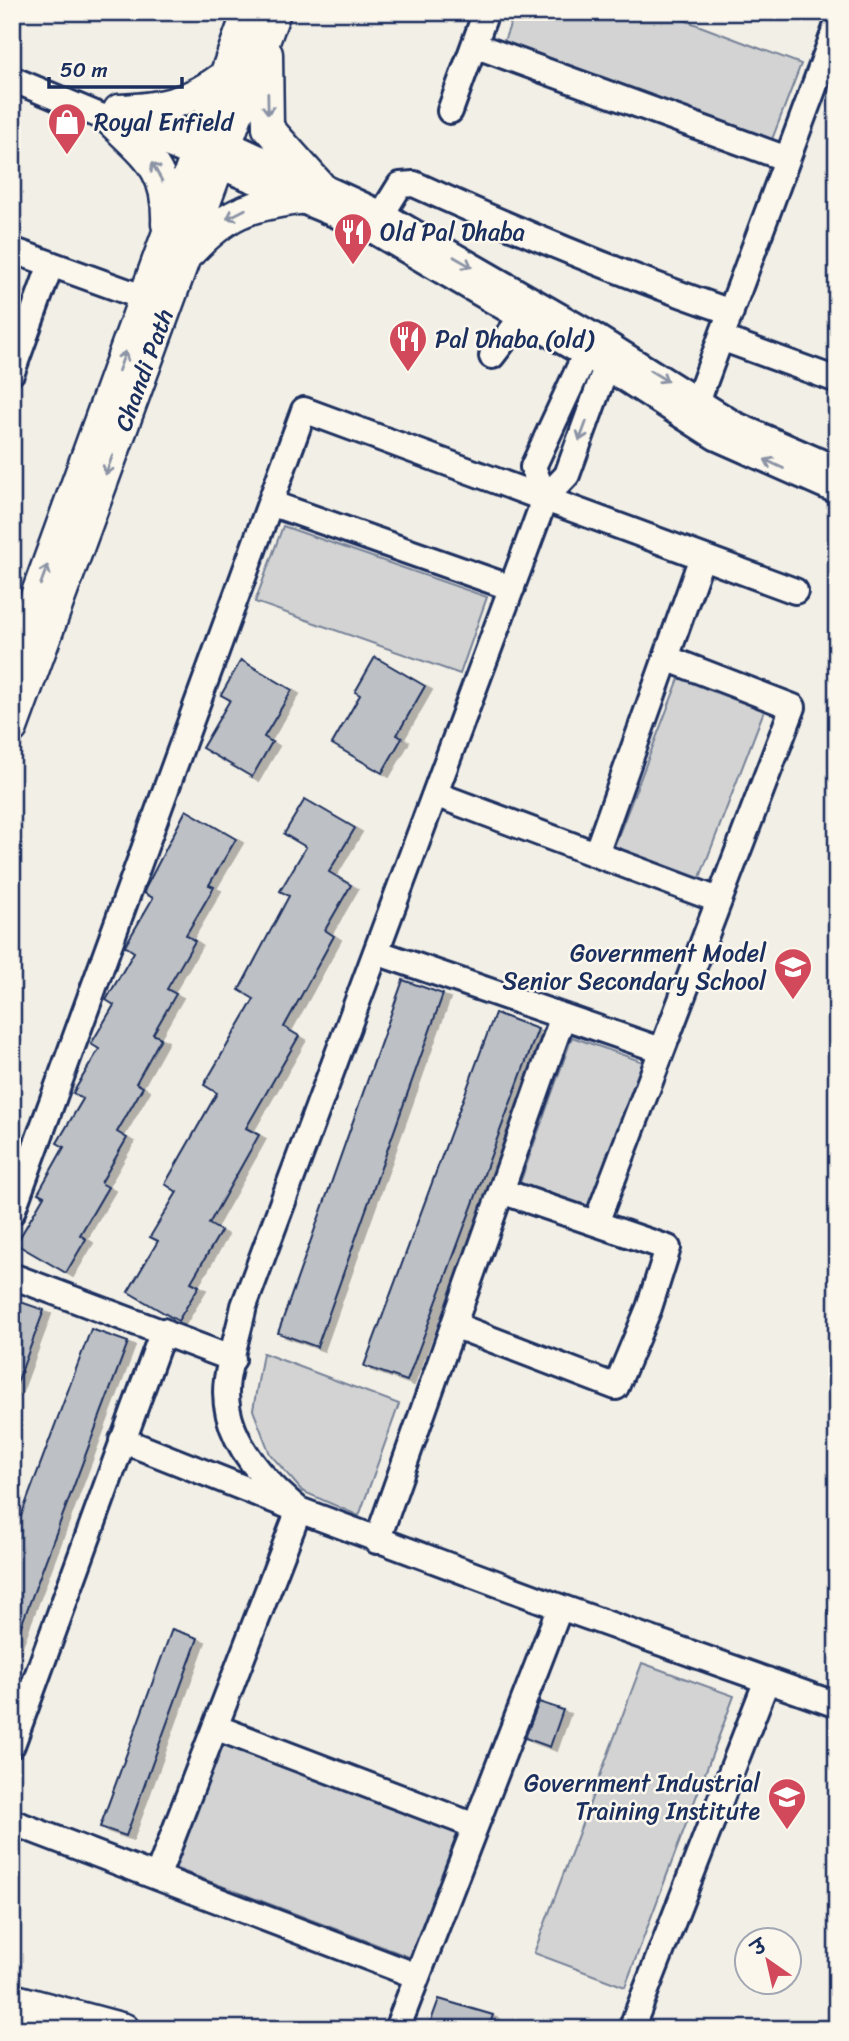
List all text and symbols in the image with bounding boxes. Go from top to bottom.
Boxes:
scale bar [49,46,182,90]
text: 50 m [60,51,108,89]
one-way arrow [261,92,275,115]
shop icon: Royal Enfield [46,101,88,156]
place label: Royal Enfield [94,101,235,143]
one-way arrow [150,163,164,183]
one-way arrow [226,208,247,222]
restaurant icon: Old Pal Dhaba [332,211,374,266]
place label: Old Pal Dhaba [380,211,525,253]
one-way arrow [452,256,473,269]
street label: Chandi Path [102,303,186,437]
restaurant icon: Pal Dhaba (old) [387,318,429,373]
place label: Pal Dhaba (old) [435,318,595,360]
one-way arrow [116,351,129,373]
one-way arrow [649,370,669,384]
one-way arrow [576,420,588,442]
one-way arrow [102,453,114,475]
one-way arrow [764,457,785,470]
one-way arrow [39,565,51,587]
place label: Government Model Senior Secondary School [502,932,767,1002]
school or university icon: Government Model Senior Secondary School [772,946,814,1001]
place label: Government Industrial Training Institute [524,1762,761,1832]
school or university icon: Government Industrial Training Institute [766,1776,808,1831]
north arrow [734,1926,804,1996]
text: उ [743,1929,775,1966]

